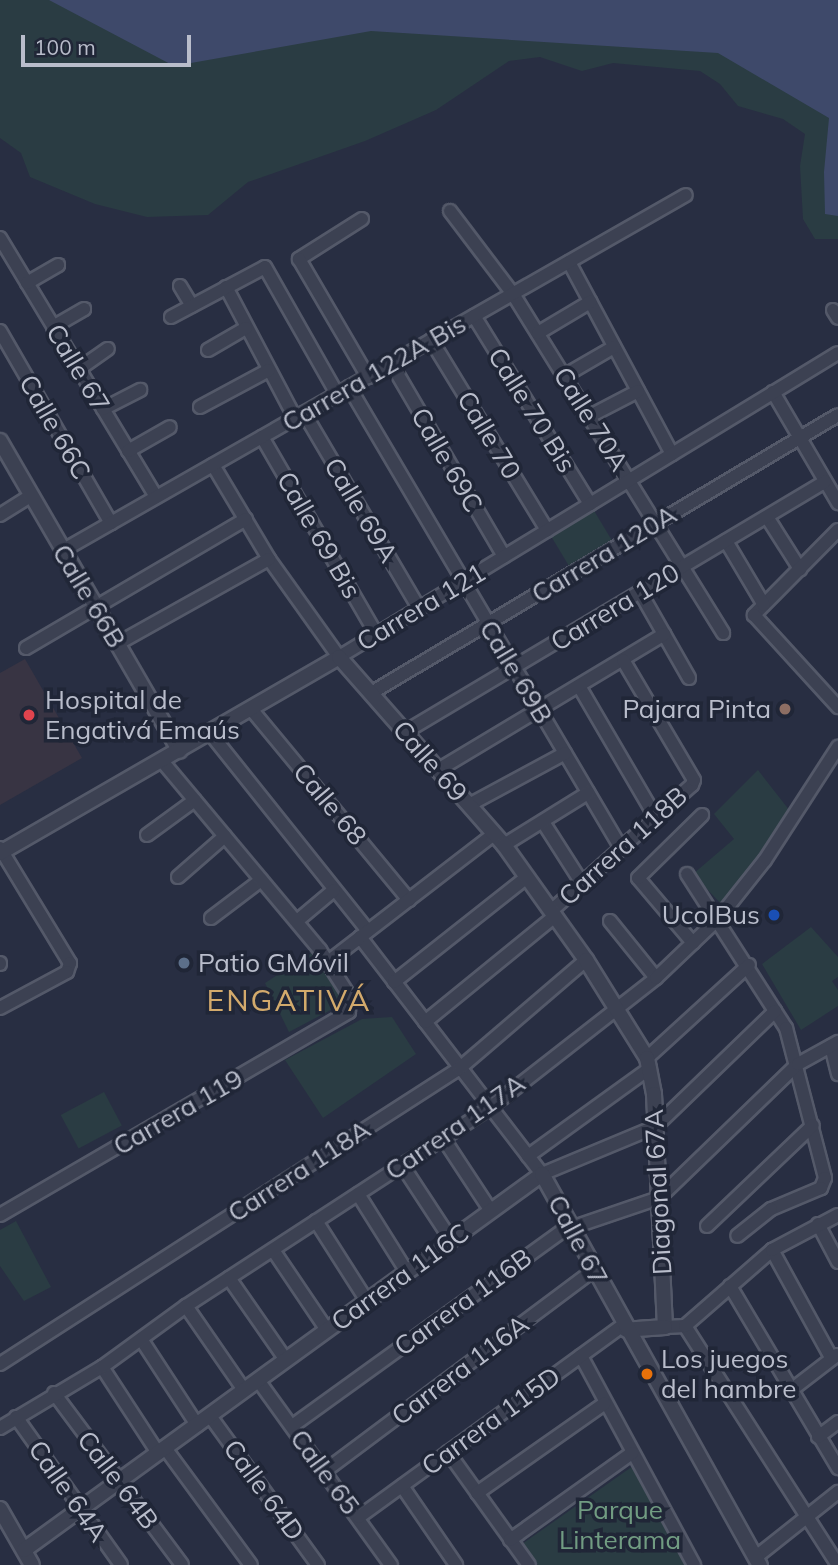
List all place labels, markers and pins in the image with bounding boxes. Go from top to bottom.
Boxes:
place label: Hospital de Engativá Emaús [45,684,240,746]
place label: Pajara Pinta [623,693,771,725]
marker: Pajara Pinta [777,701,793,717]
marker: Hospital de Engativá Emaús [19,705,39,725]
place label: UcolBus [662,899,760,931]
marker: UcolBus [766,907,782,923]
place label: Patio GMóvil [198,947,349,979]
marker: Patio GMóvil [176,955,192,971]
place label: Los juegos del hambre [661,1343,796,1404]
marker: Los juegos del hambre [639,1366,655,1382]

